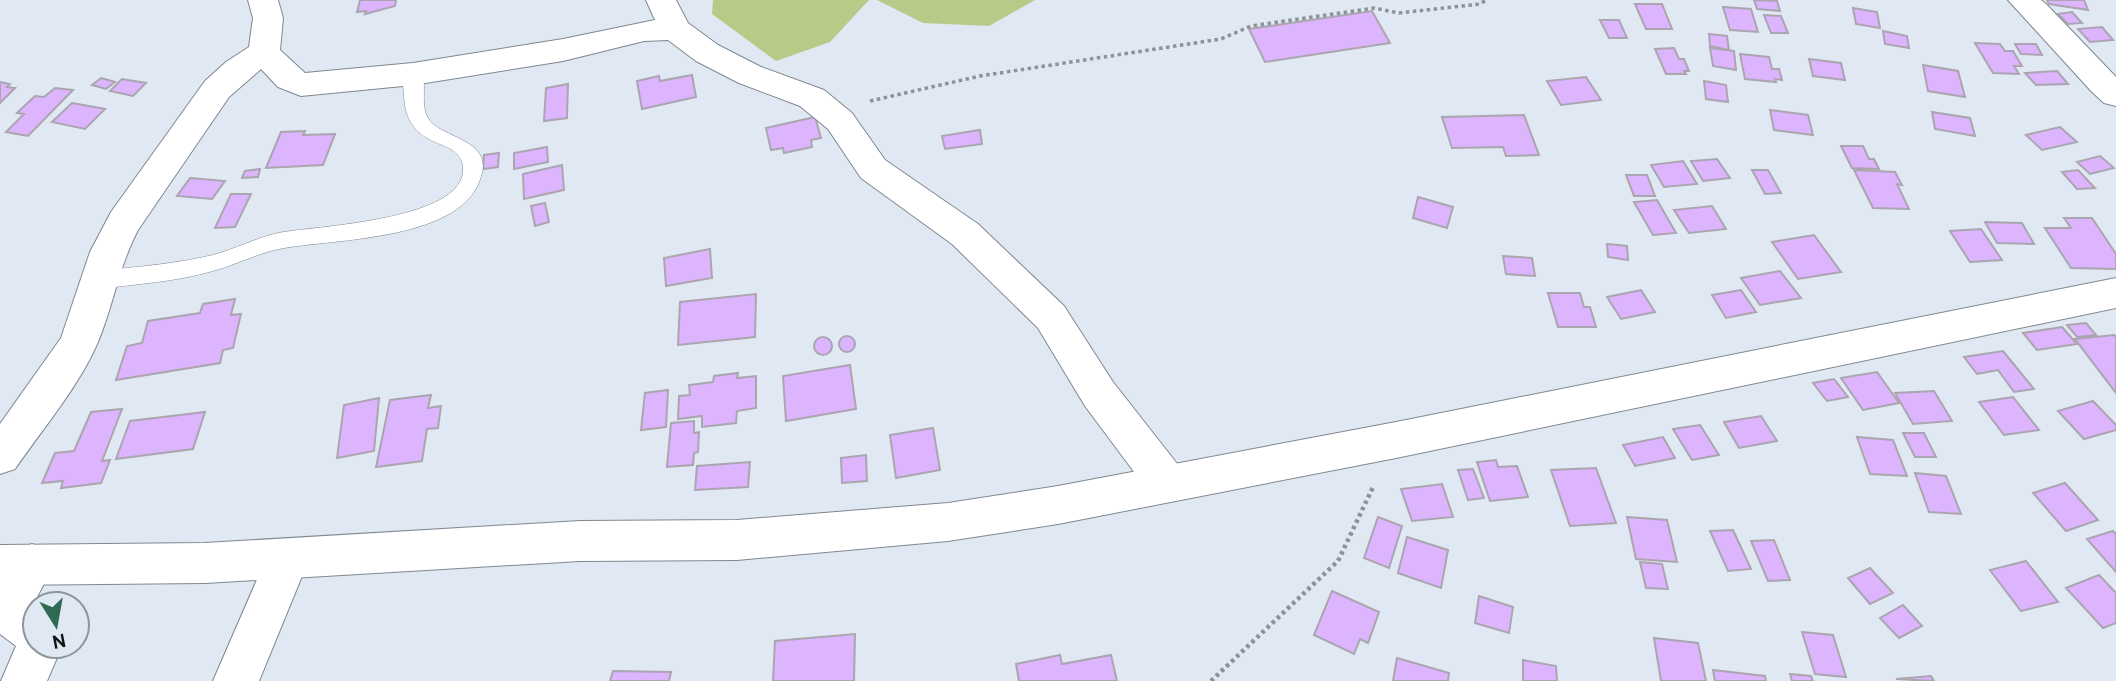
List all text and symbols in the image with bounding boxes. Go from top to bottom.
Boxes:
north arrow [21,590,91,660]
text: N [50,627,68,653]

